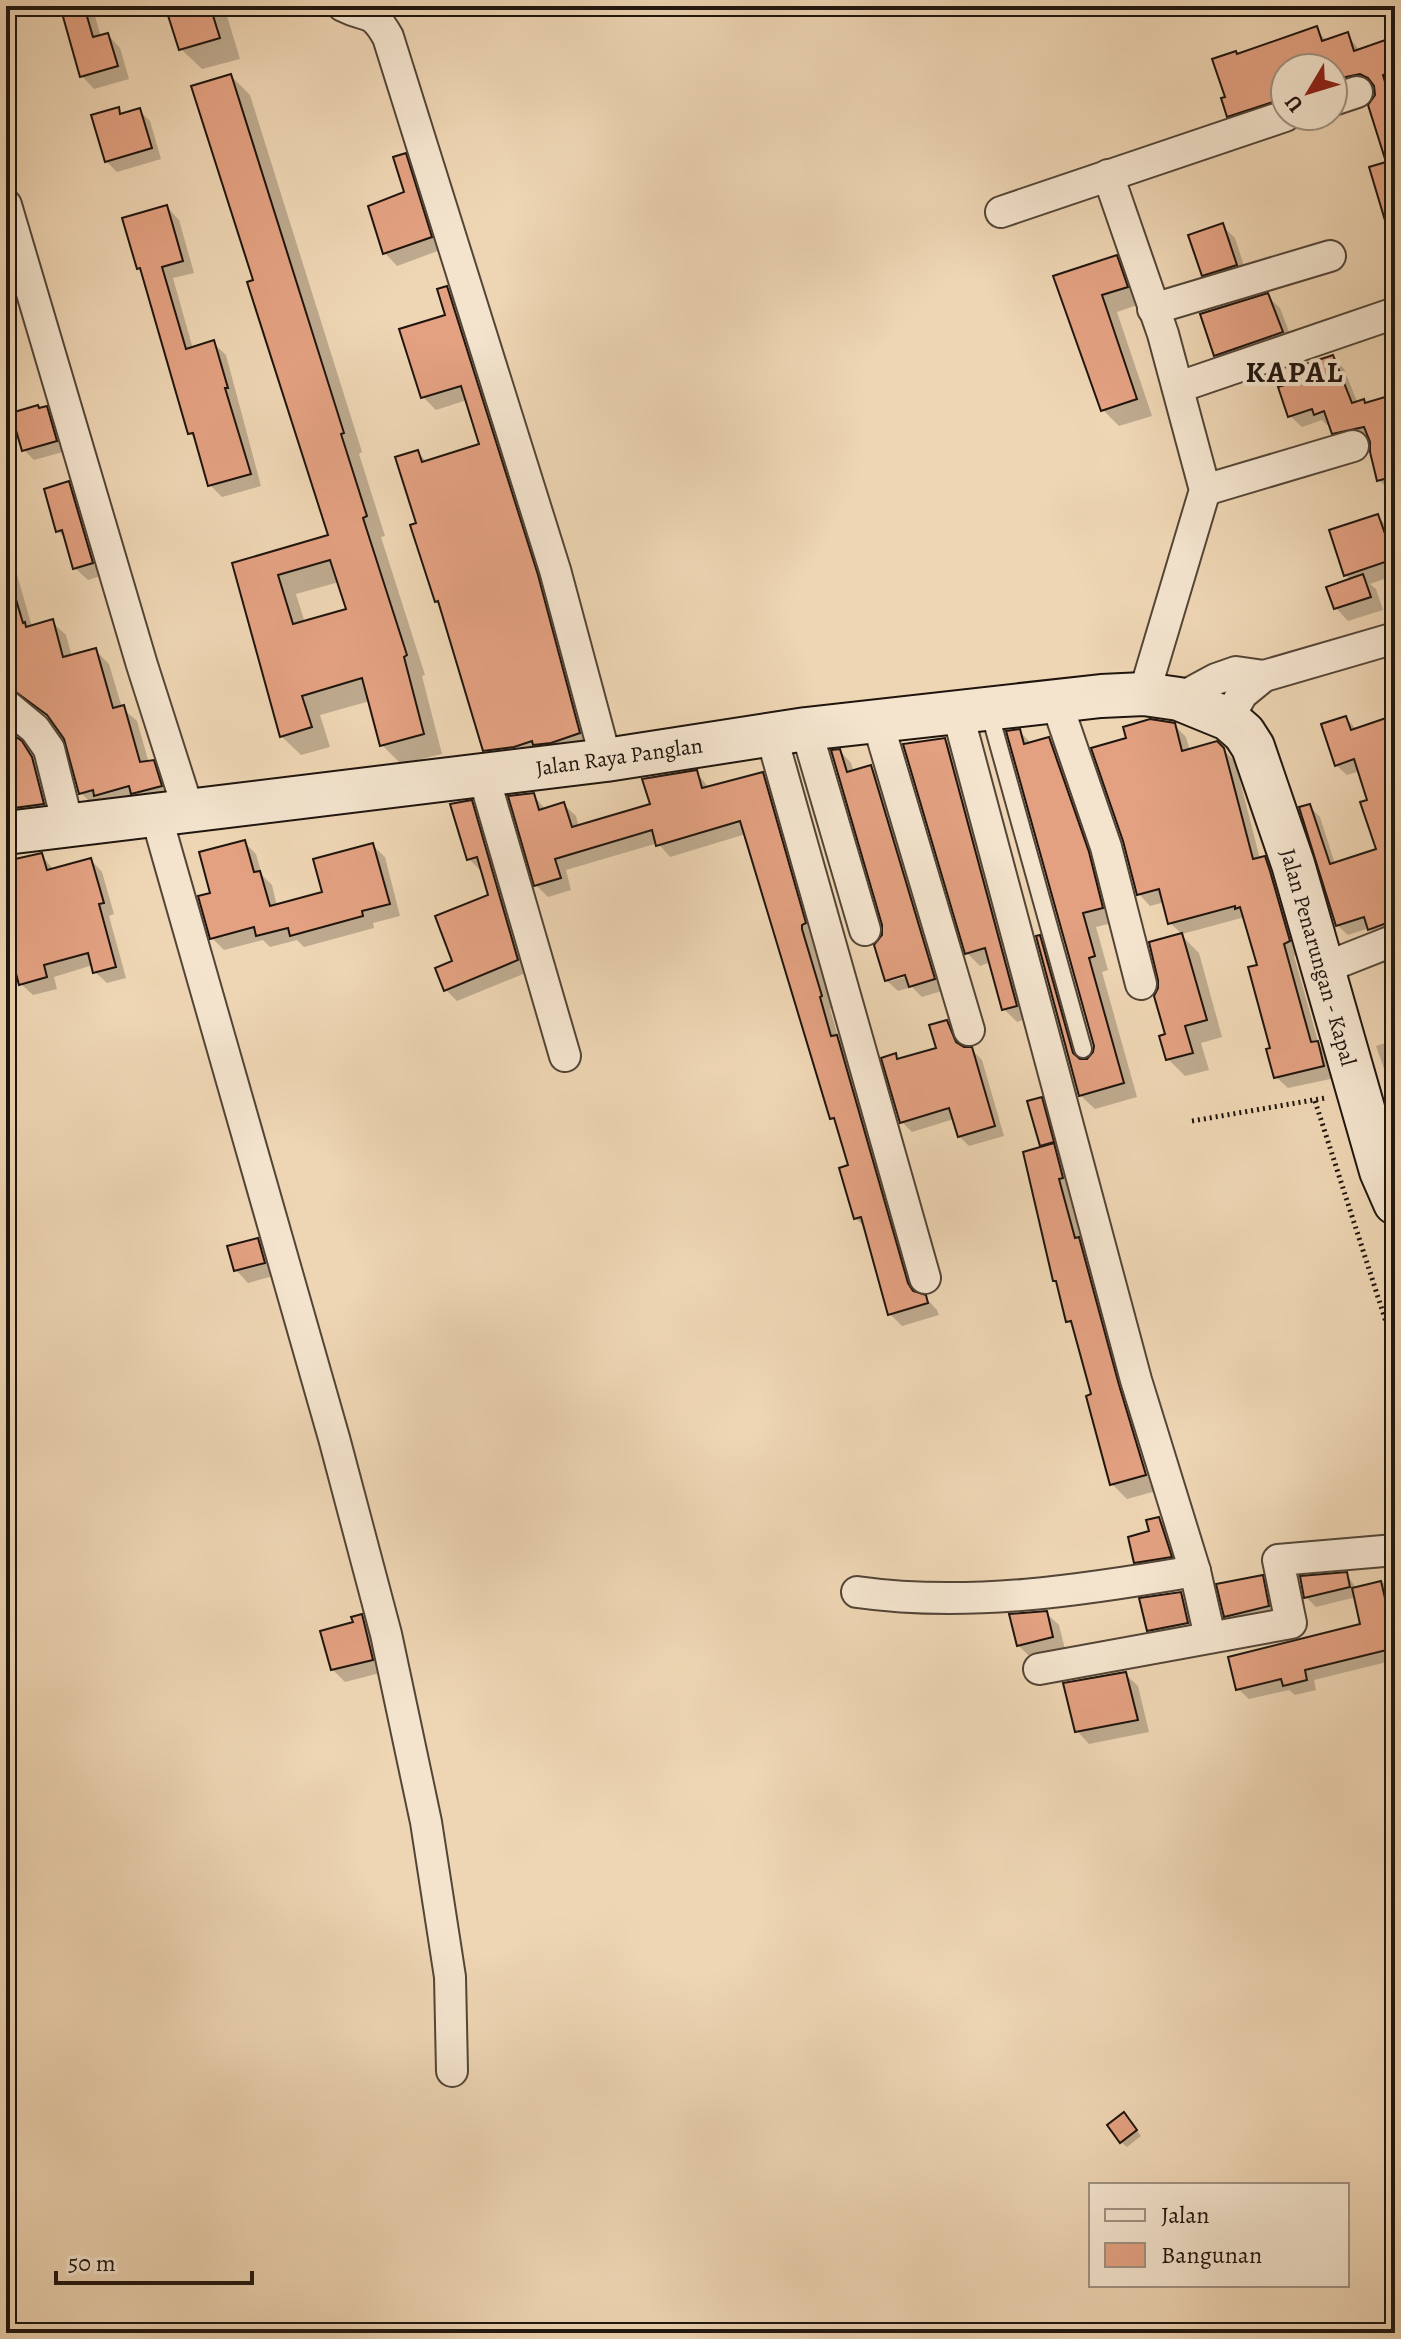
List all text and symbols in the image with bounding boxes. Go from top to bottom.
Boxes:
north arrow [1269,52,1349,132]
text: U [1277,88,1310,119]
district label: KAPAL [1245,352,1345,392]
street label: Jalan Raya Panglan [534,730,705,784]
street label: Jalan Penarungan - Kapal [1273,845,1363,1069]
legend [1089,2183,1349,2287]
text: Jalan [1161,2199,1210,2231]
scale bar [56,2235,252,2285]
text: Bangunan [1161,2239,1262,2271]
text: 50 m [68,2247,116,2279]

